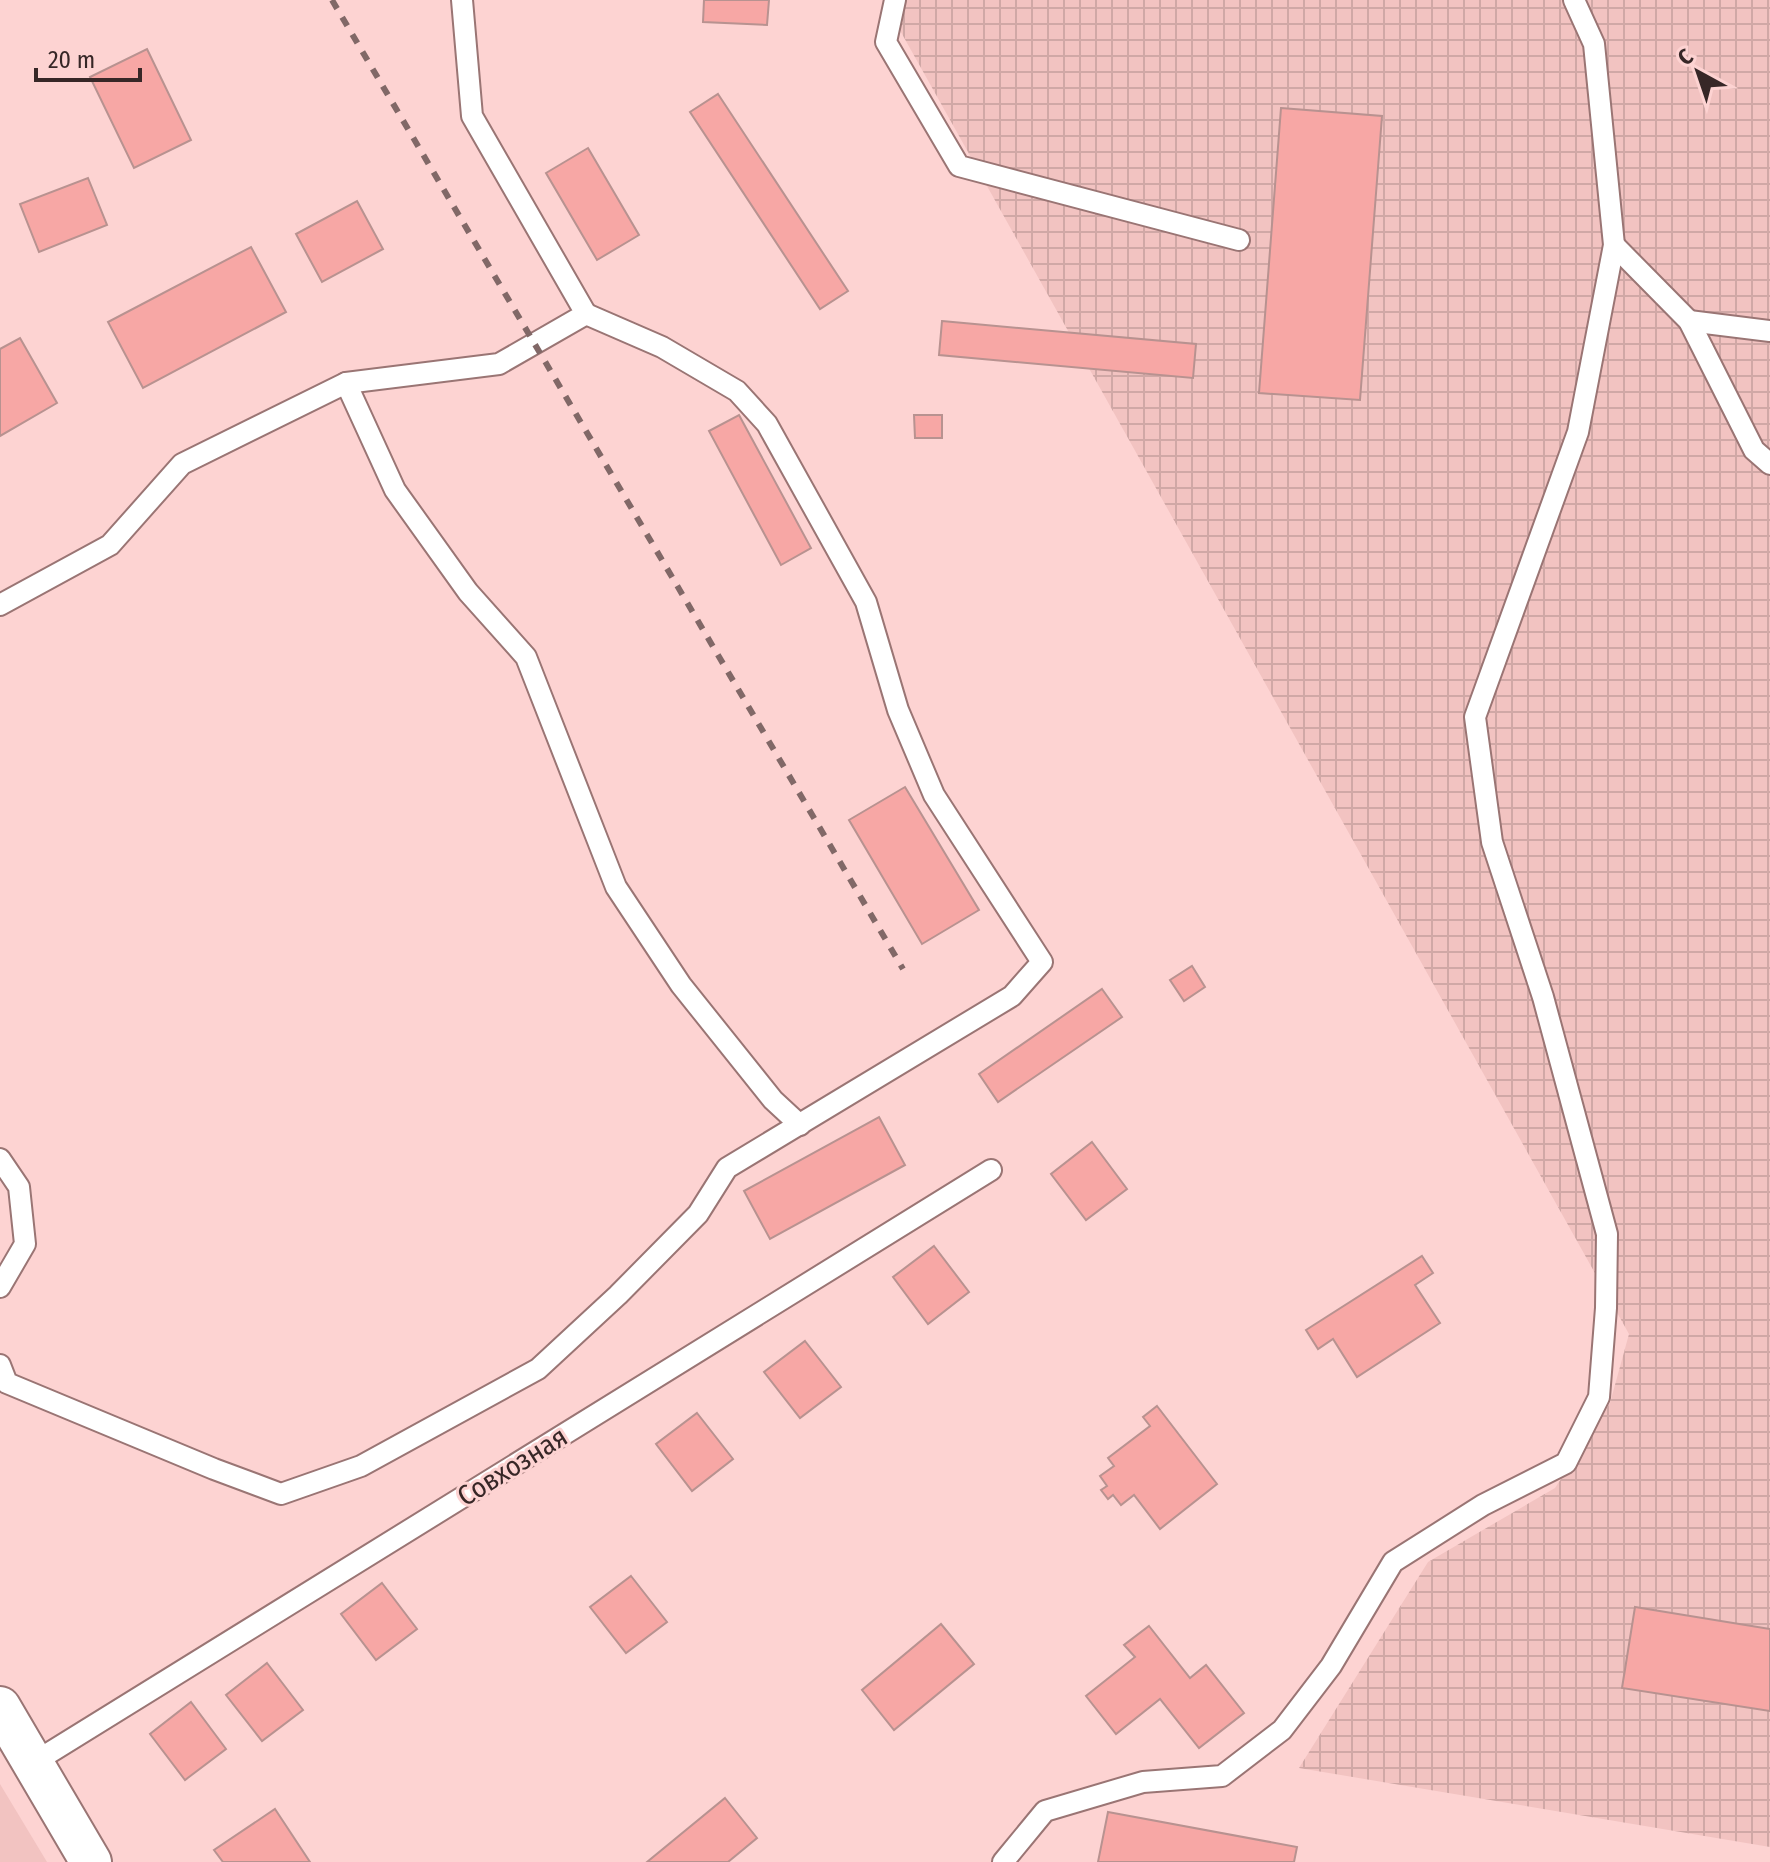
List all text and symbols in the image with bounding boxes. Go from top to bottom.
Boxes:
scale bar [36,32,140,82]
north arrow [1658,32,1738,112]
text: С [1672,43,1699,71]
text: 20 m [48,46,95,74]
street label: Совхозная [451,1420,573,1513]

